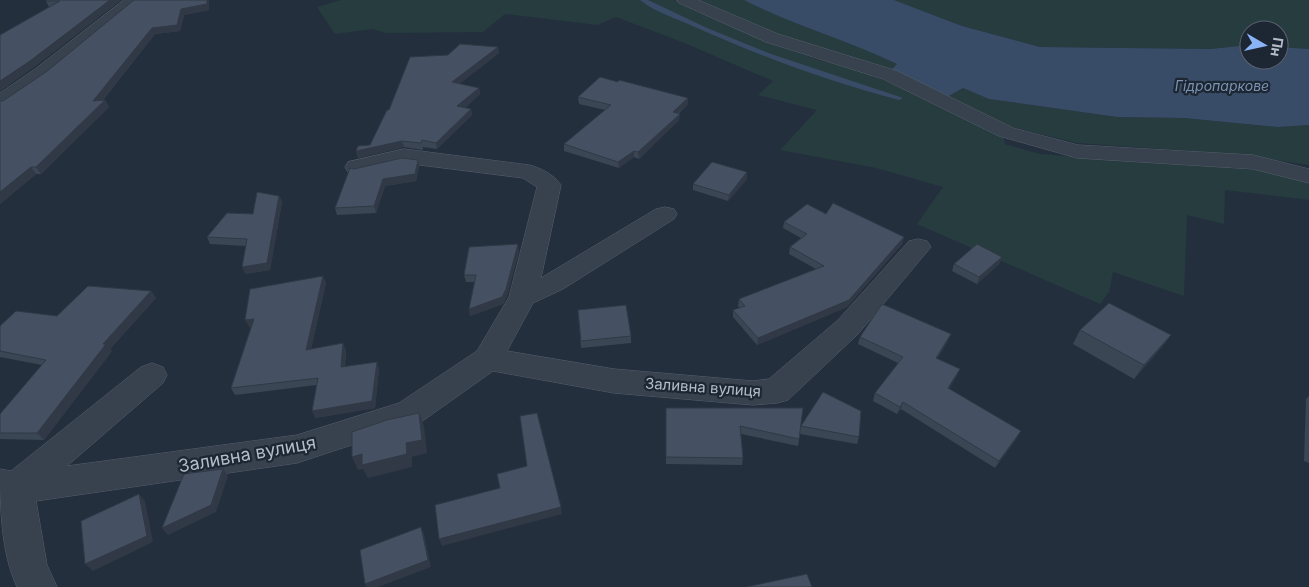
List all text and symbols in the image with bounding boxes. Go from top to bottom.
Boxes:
north arrow [1239,20,1289,70]
text: Пн [1267,36,1287,58]
water label: Гідропаркове [1175,77,1269,94]
street label: Заливна вулиця [644,373,762,401]
street label: Заливна вулиця [177,432,317,476]

